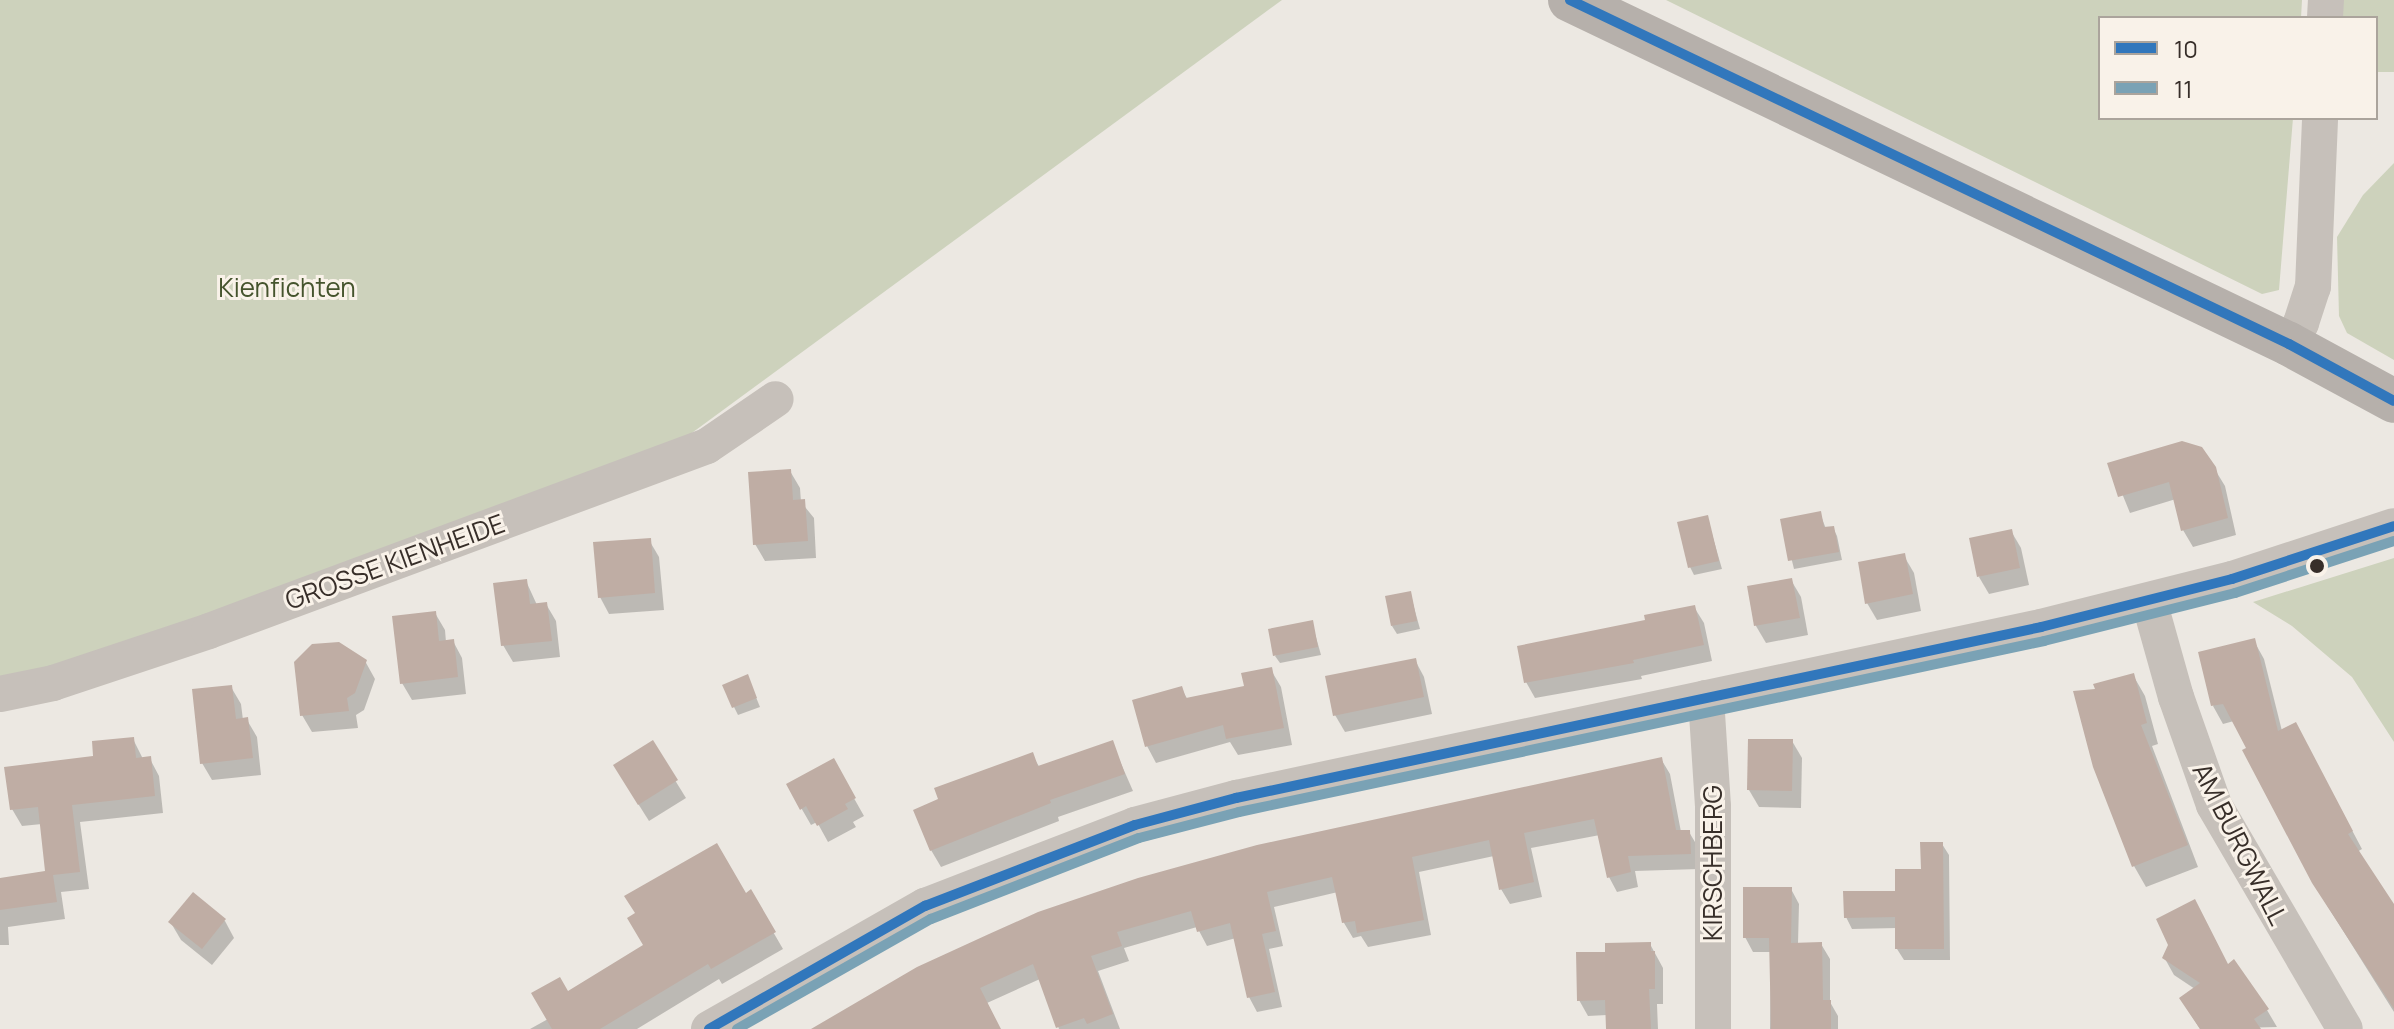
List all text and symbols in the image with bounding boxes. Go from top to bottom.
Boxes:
legend [2098,16,2378,120]
text: 10 [2174,32,2198,65]
text: 11 [2174,72,2193,105]
park label: Kienfichten [218,272,356,304]
street label: GROSSE KIENHEIDE [281,508,509,616]
unlabelled marker [2309,558,2325,574]
street label: AM BURGWALL [2186,758,2294,930]
street label: KIRSCHBERG [1697,785,1729,941]

